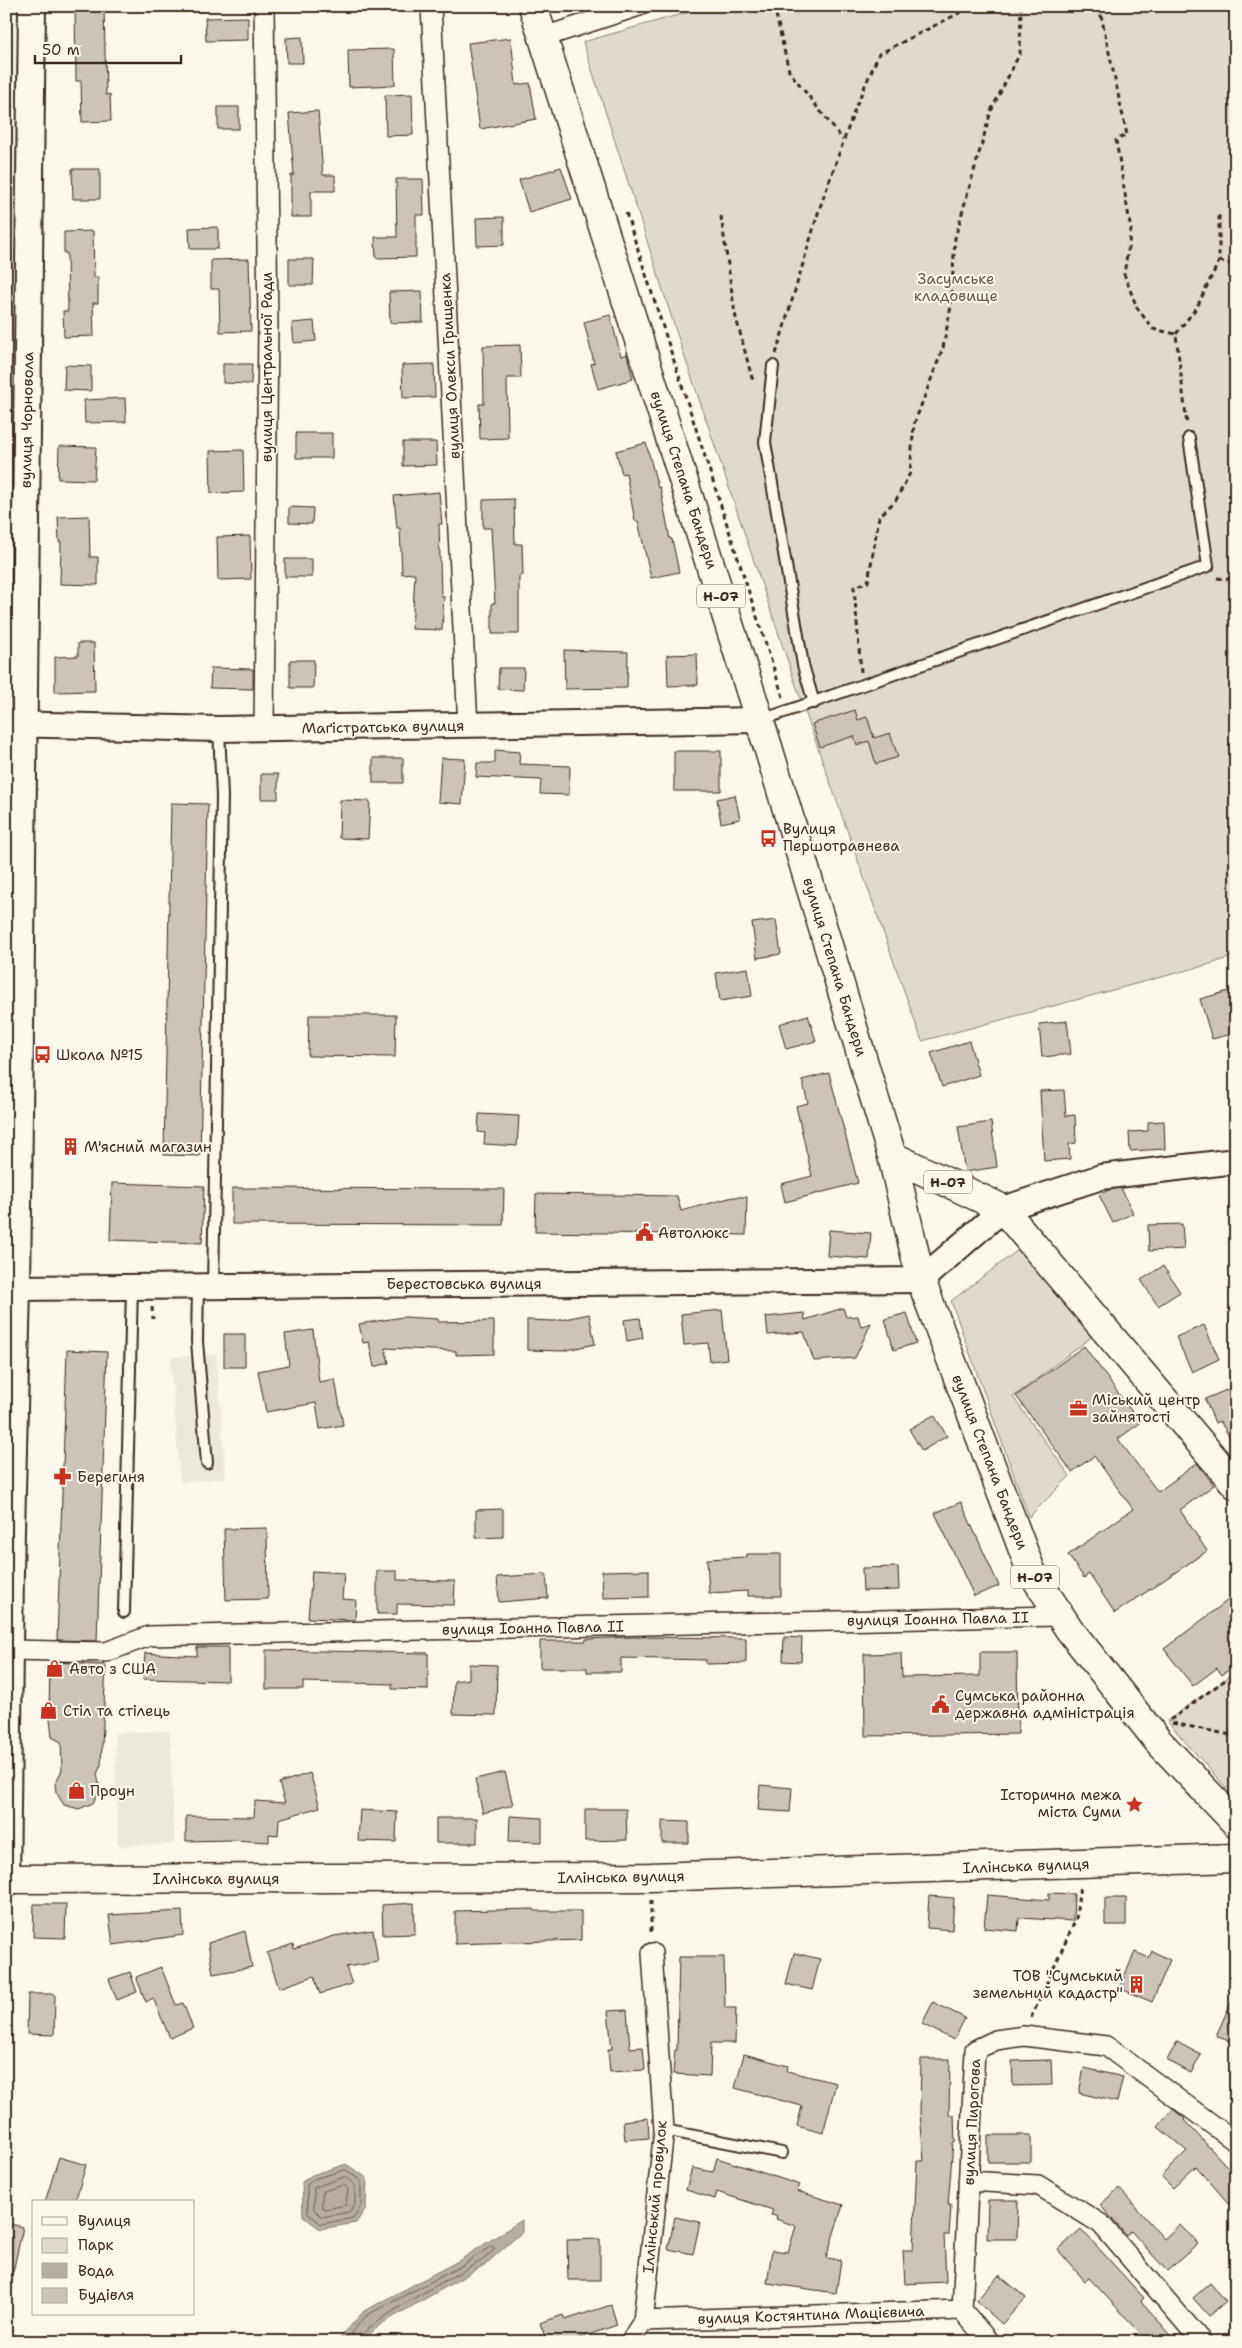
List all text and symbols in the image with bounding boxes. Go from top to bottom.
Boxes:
scale bar [35,32,181,64]
text: 50 m [42,40,80,60]
park label: Засумське кладовище [914,269,998,306]
street label: вулиця Центральної Ради [257,272,277,462]
street label: вулиця Олекси Грищенка [435,272,465,460]
street label: вулиця Чорновола [16,351,38,488]
street label: вулиця Степана Бандери [646,388,722,572]
road number: Н-07 [697,584,745,608]
street label: Маґістратська вулиця [301,716,465,738]
place label: Вулиця Першотравнева [783,819,900,856]
bus stop icon: Вулиця Першотравнева [759,828,779,848]
street label: вулиця Степана Бандери [798,875,872,1059]
bus stop icon: Школа №15 [32,1045,52,1065]
place label: Школа №15 [56,1045,143,1065]
building icon: М'ясний магазин [60,1137,80,1157]
place label: М'ясний магазин [84,1137,212,1157]
road number: Н-07 [924,1170,972,1194]
public building icon: Автолюкс [634,1223,654,1243]
place label: Автолюкс [658,1223,729,1243]
street label: Берестовська вулиця [386,1274,542,1294]
street label: вулиця Степана Бандери [947,1372,1033,1553]
place label: Міський центр зайнятості [1092,1390,1201,1427]
office icon: Міський центр зайнятості [1068,1399,1088,1419]
pharmacy icon: Берегиня [53,1467,73,1487]
place label: Берегиня [77,1467,145,1487]
road number: Н-07 [1011,1565,1059,1588]
street label: вулиця Іоанна Павла II [847,1607,1029,1631]
street label: вулиця Іоанна Павла II [442,1616,624,1640]
shop icon: Авто з США [45,1659,65,1679]
place label: Авто з США [69,1659,156,1679]
place label: Сумська районна державна адміністрація [955,1686,1135,1723]
public building icon: Сумська районна державна адміністрація [931,1695,951,1715]
shop icon: Стіл та стілець [39,1701,59,1721]
place label: Стіл та стілець [63,1701,171,1721]
shop icon: Проун [66,1781,86,1801]
place label: Проун [90,1781,135,1801]
place label: Історична межа міста Суми [1000,1785,1122,1822]
place icon: Історична межа міста Суми [1125,1794,1145,1814]
street label: Іллінська вулиця [962,1854,1090,1878]
street label: Іллінська вулиця [557,1866,685,1888]
street label: Іллінська вулиця [152,1869,280,1889]
place label: ТОВ "Сумський земельний кадастр" [973,1966,1123,2003]
building icon: ТОВ "Сумський земельний кадастр" [1127,1975,1147,1995]
street label: вулиця Пирогова [959,2058,985,2186]
street label: Іллінський провулок [638,2120,672,2274]
legend [32,2200,195,2316]
text: Вулиця [78,2211,131,2231]
text: Парк [78,2235,114,2255]
text: Вода [78,2261,115,2281]
text: Будівля [78,2285,134,2305]
street label: вулиця Костянтина Мацієвича [697,2301,925,2329]

